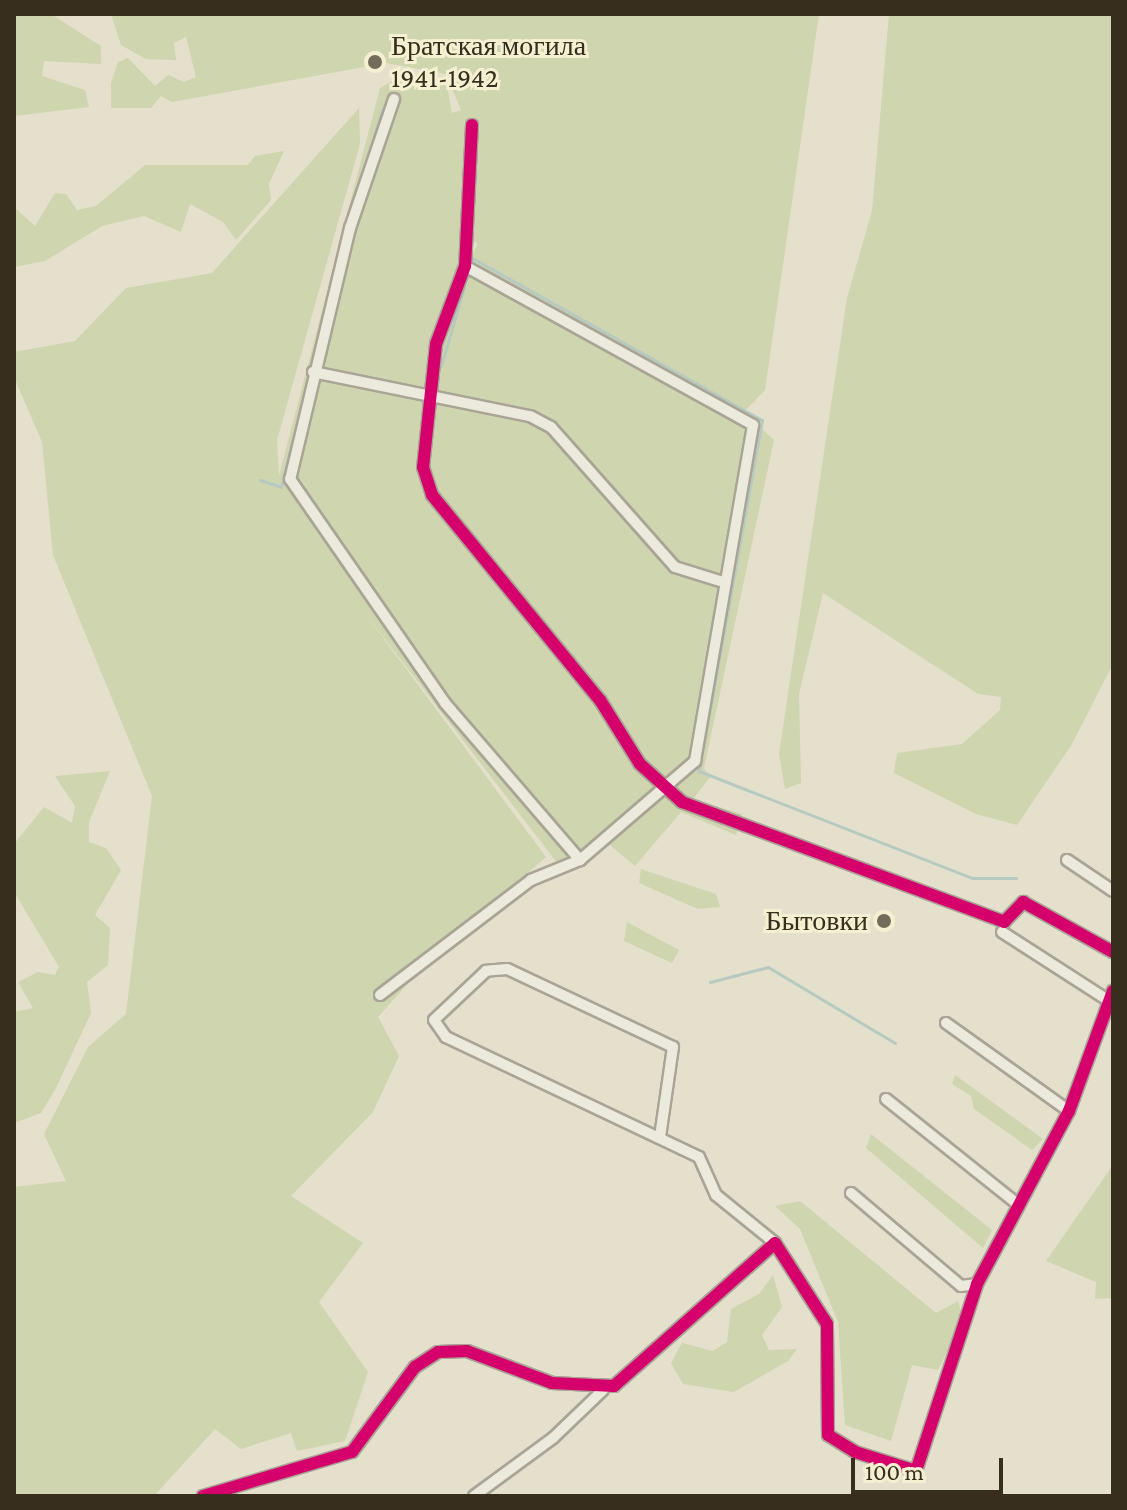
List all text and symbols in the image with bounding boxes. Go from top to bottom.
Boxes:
place label: Братская могила 1941-1942 [391,29,586,95]
marker: Братская могила 1941-1942 [366,53,384,71]
place label: Бытовки [765,904,868,938]
marker: Бытовки [875,912,893,930]
scale bar [855,1442,1007,1492]
text: 100 m [865,1458,924,1485]

